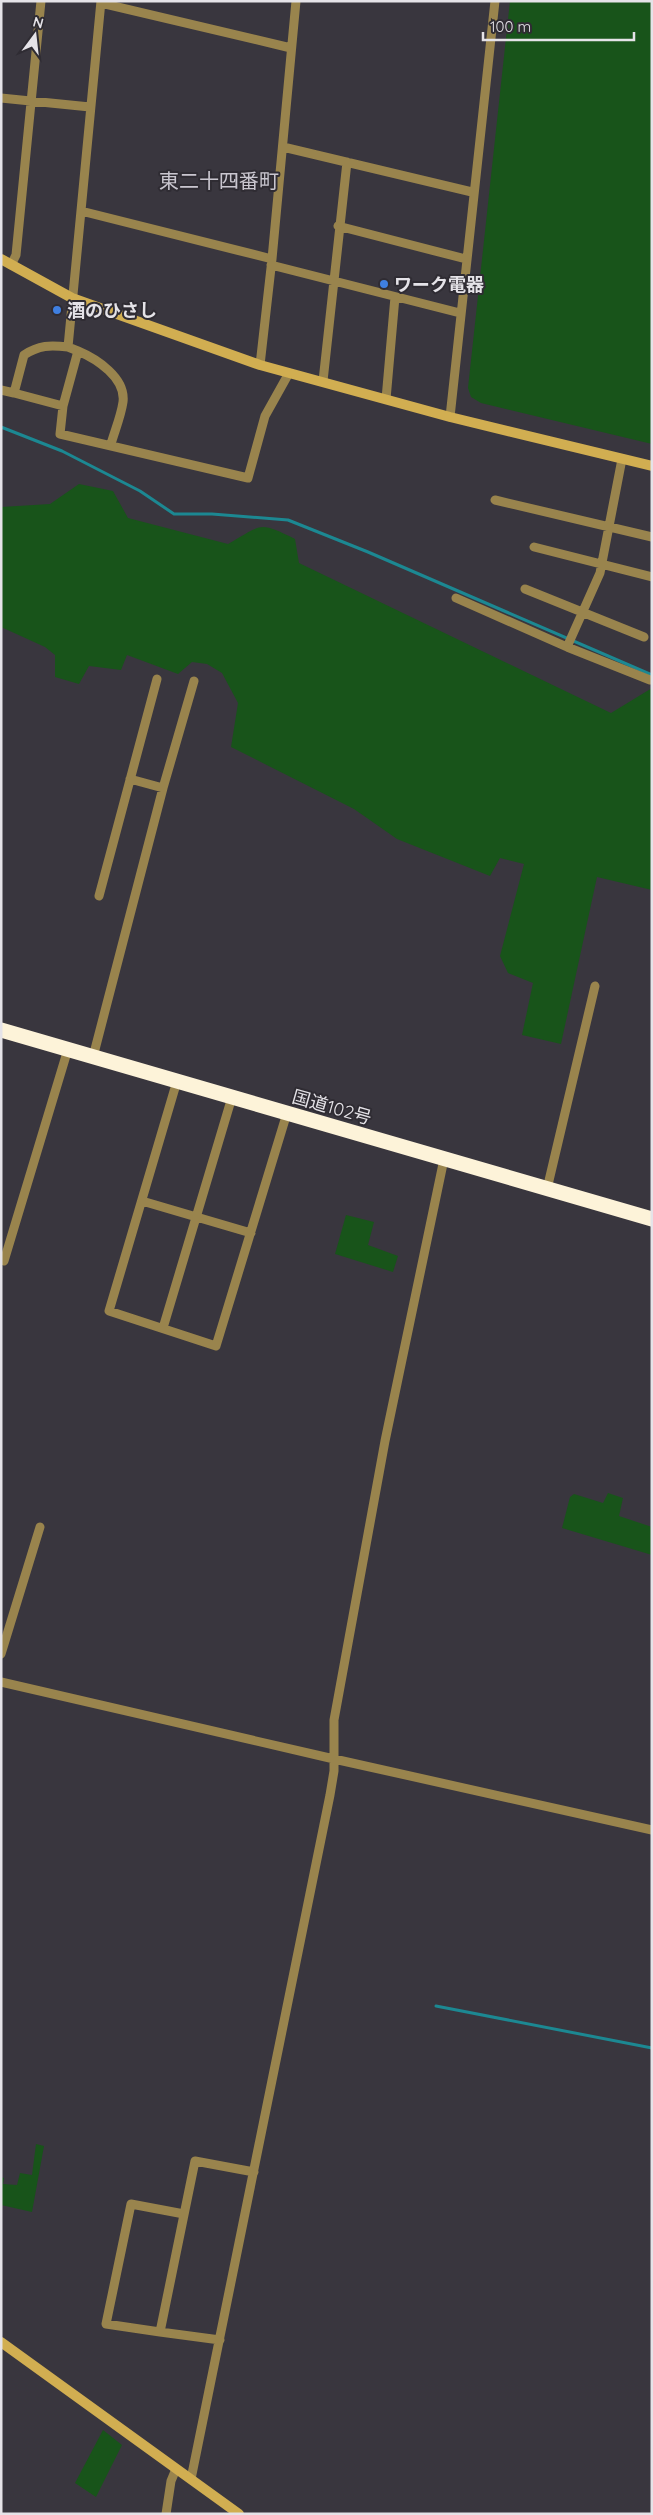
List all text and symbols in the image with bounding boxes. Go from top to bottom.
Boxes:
north arrow [10,10,60,60]
scale bar [483,10,634,42]
text: N [31,12,46,32]
text: 100 m [490,17,531,36]
district label: 東二十四番町 [159,168,279,193]
place label: ワーク電器 [394,273,484,296]
marker: ワーク電器 [378,278,390,290]
place label: 酒のひさし [67,299,157,322]
marker: 酒のひさし [51,304,63,316]
street label: 国道102号 [290,1085,374,1129]

